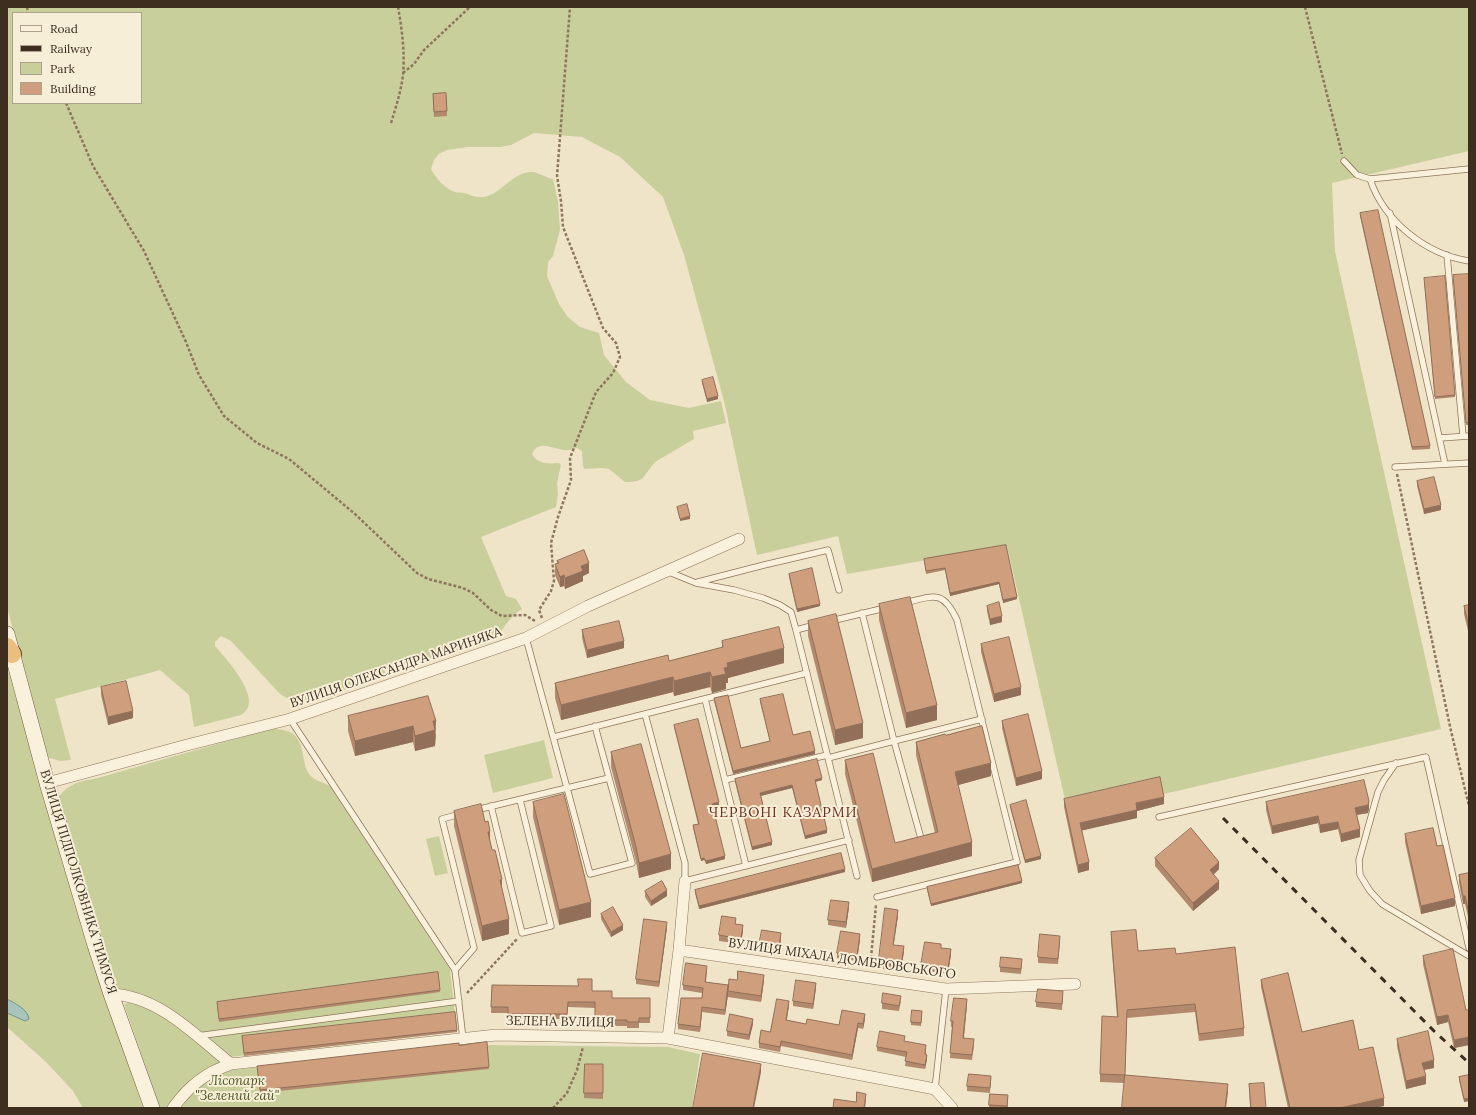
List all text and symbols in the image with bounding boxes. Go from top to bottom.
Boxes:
legend [12,12,142,104]
text: Road [50,21,78,36]
text: Railway [50,41,92,56]
text: Park [50,61,75,76]
text: Building [50,81,96,96]
street label: ВУЛИЦЯ ОЛЕКСАНДРА МАРИНЯКА [288,624,504,712]
street label: ВУЛИЦЯ ПІДПОЛКОВНИКА ТИМУСЯ [36,768,120,996]
district label: ЧЕРВОНІ КАЗАРМИ [708,805,858,821]
street label: ВУЛИЦЯ МІХАЛА ДОМБРОВСЬКОГО [727,935,957,983]
street label: ЗЕЛЕНА ВУЛИЦЯ [505,1013,615,1031]
park label: Лісопарк "Зелений гай" [195,1073,279,1104]

